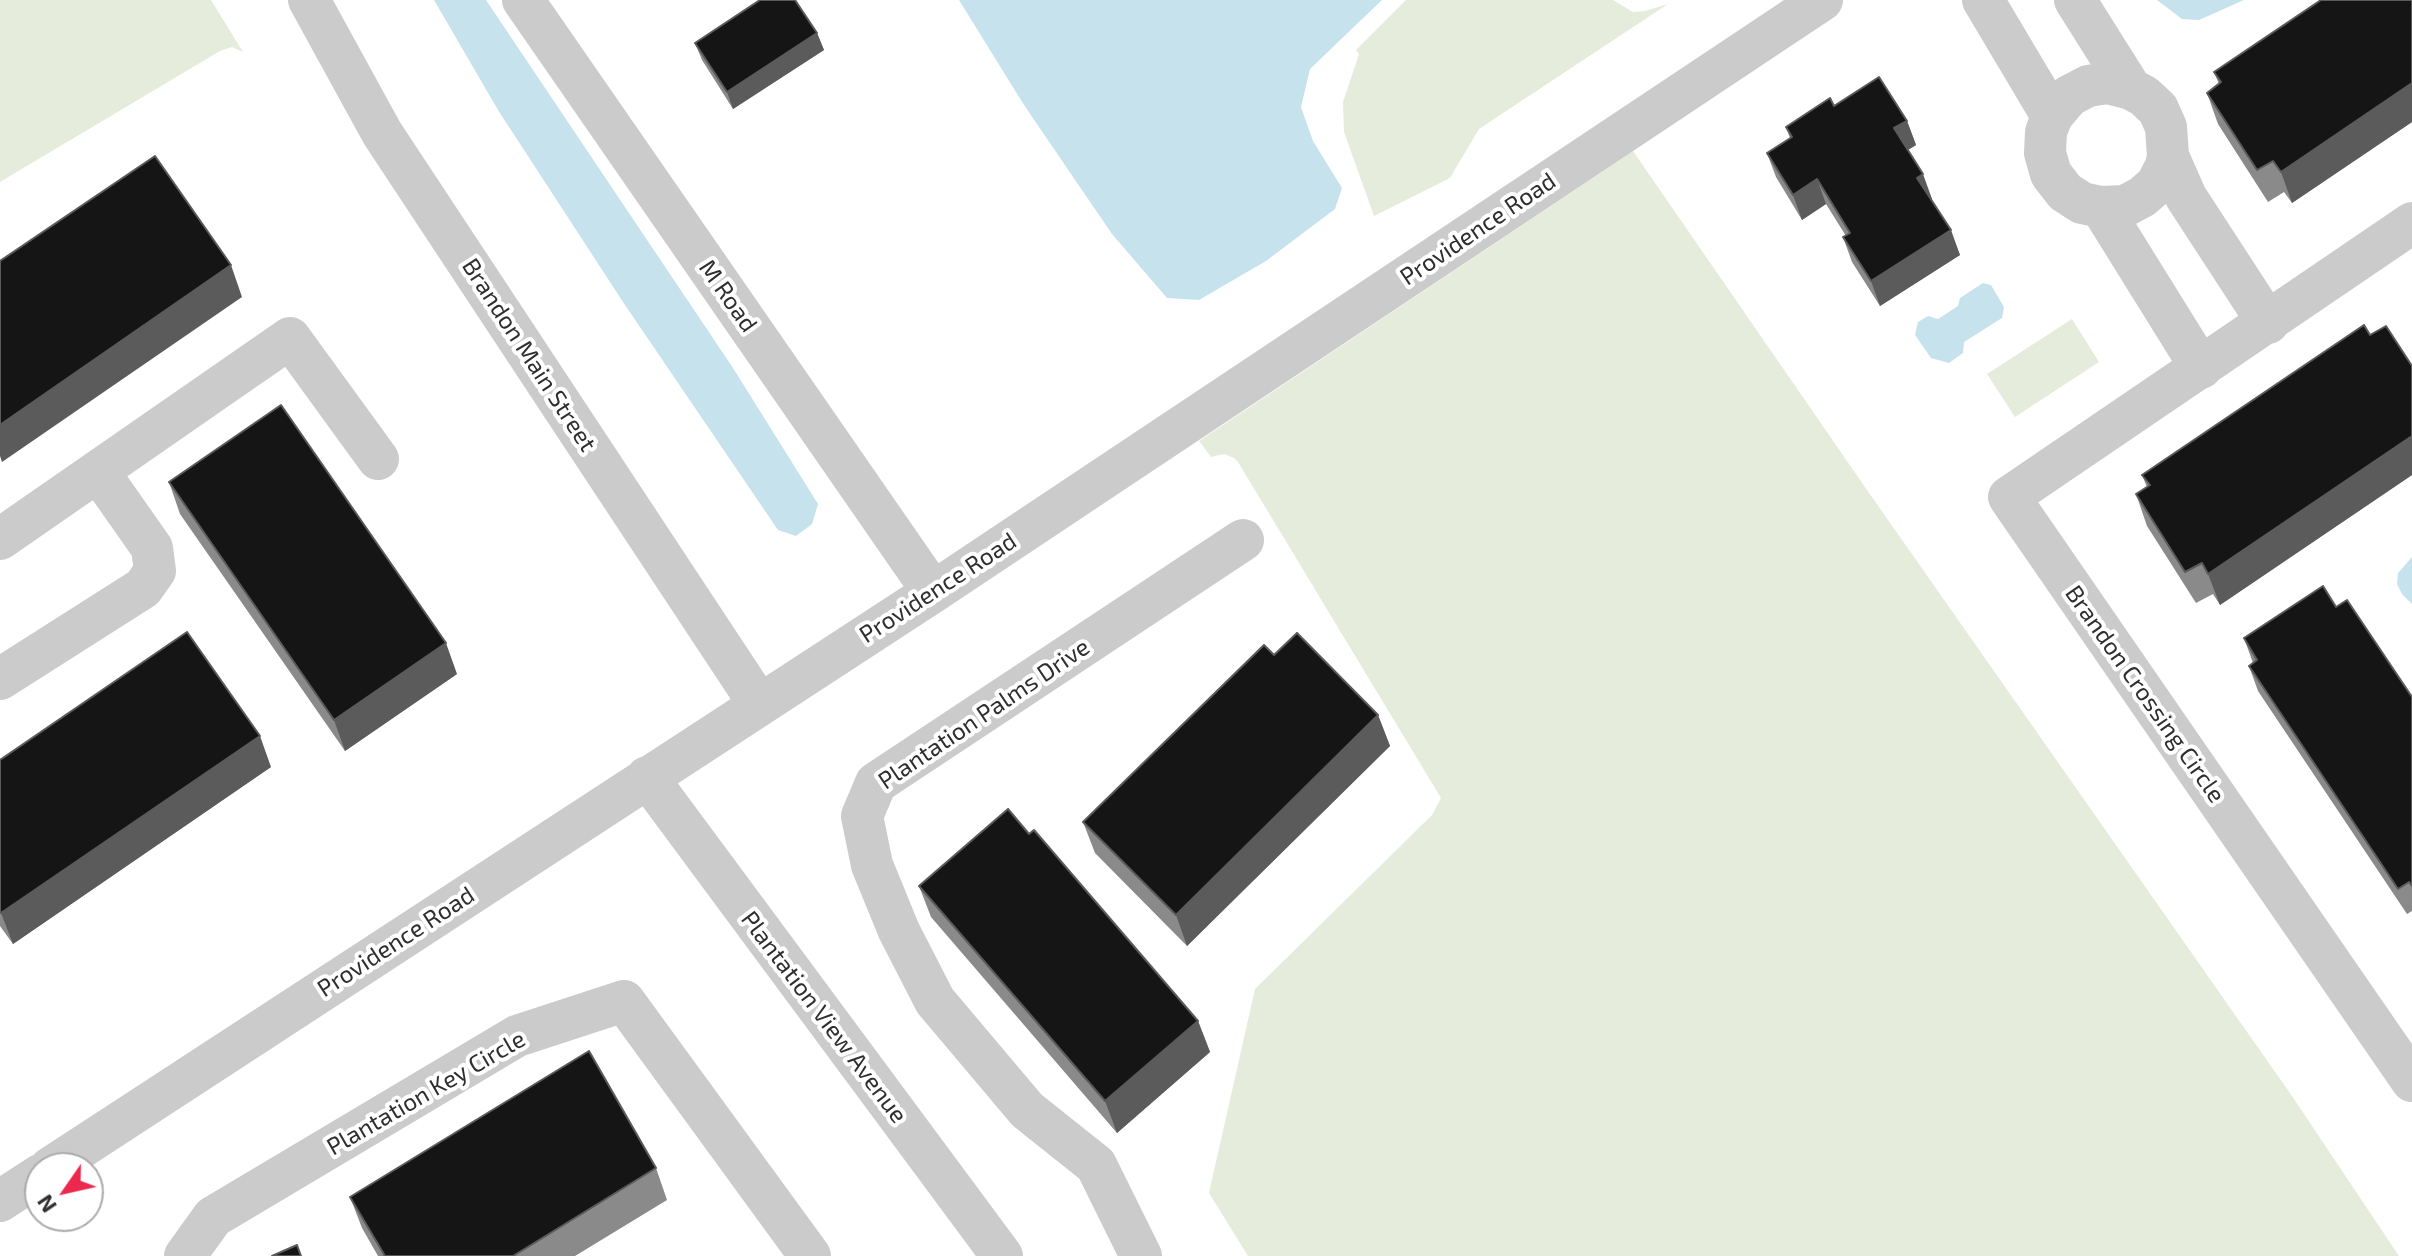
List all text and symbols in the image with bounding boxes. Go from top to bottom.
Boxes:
street label: Providence Road [1395,166,1561,292]
street label: Brandon Main Street [456,253,602,457]
street label: M Road [693,254,763,338]
street label: Providence Road [854,527,1022,649]
street label: Brandon Crossing Circle [2059,580,2231,808]
street label: Plantation Palms Drive [873,633,1095,795]
street label: Providence Road [312,881,480,1003]
street label: Plantation View Avenue [735,905,913,1129]
street label: Plantation Key Circle [322,1024,530,1162]
north arrow [24,1152,104,1232]
text: N [31,1190,61,1218]

